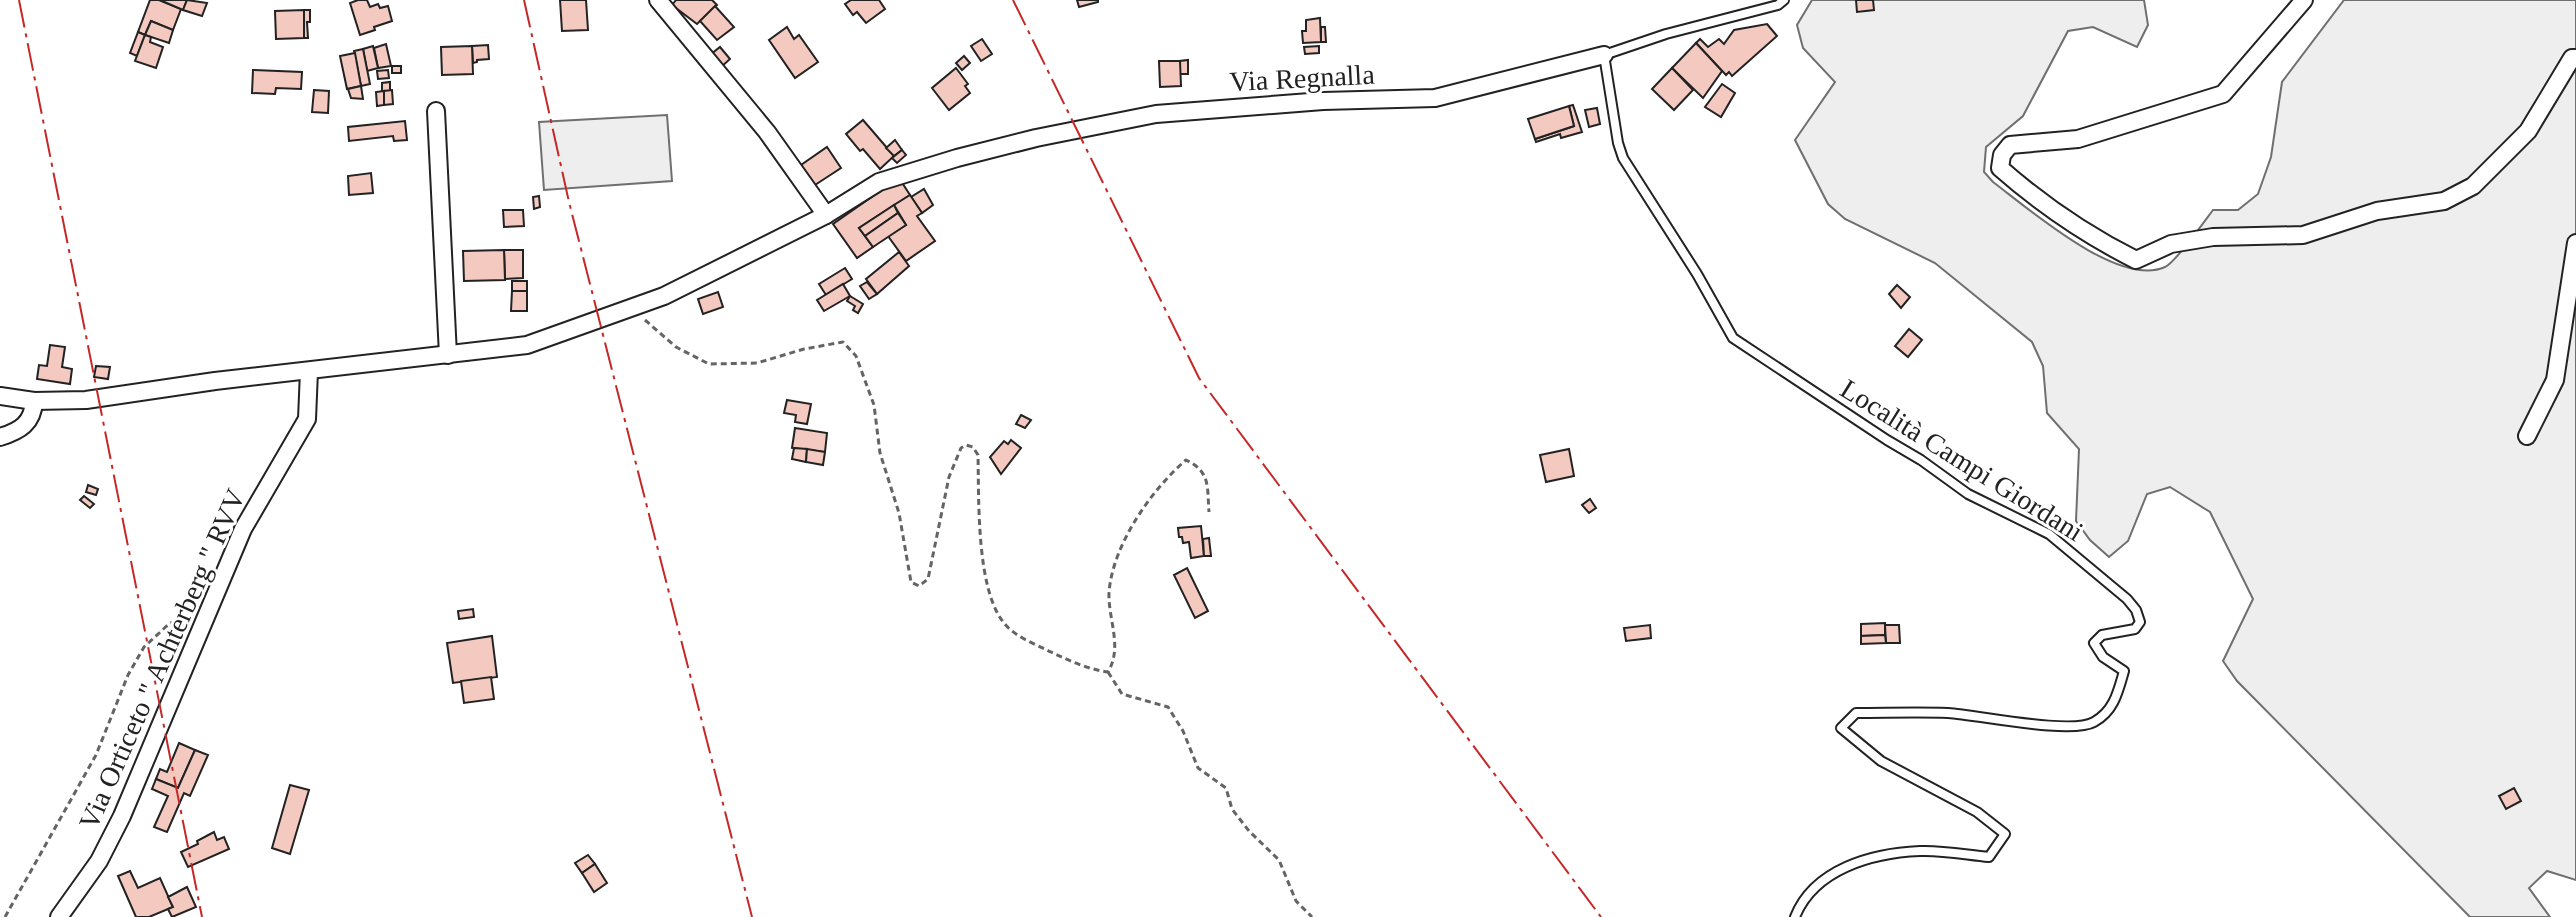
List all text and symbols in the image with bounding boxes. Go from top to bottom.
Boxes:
street label: Via Regnalla [1229,59,1376,97]
street label: Località Campi Giordani [1835,373,2089,547]
street label: Via Orticeto " Achterberg " RVV [73,484,251,834]

